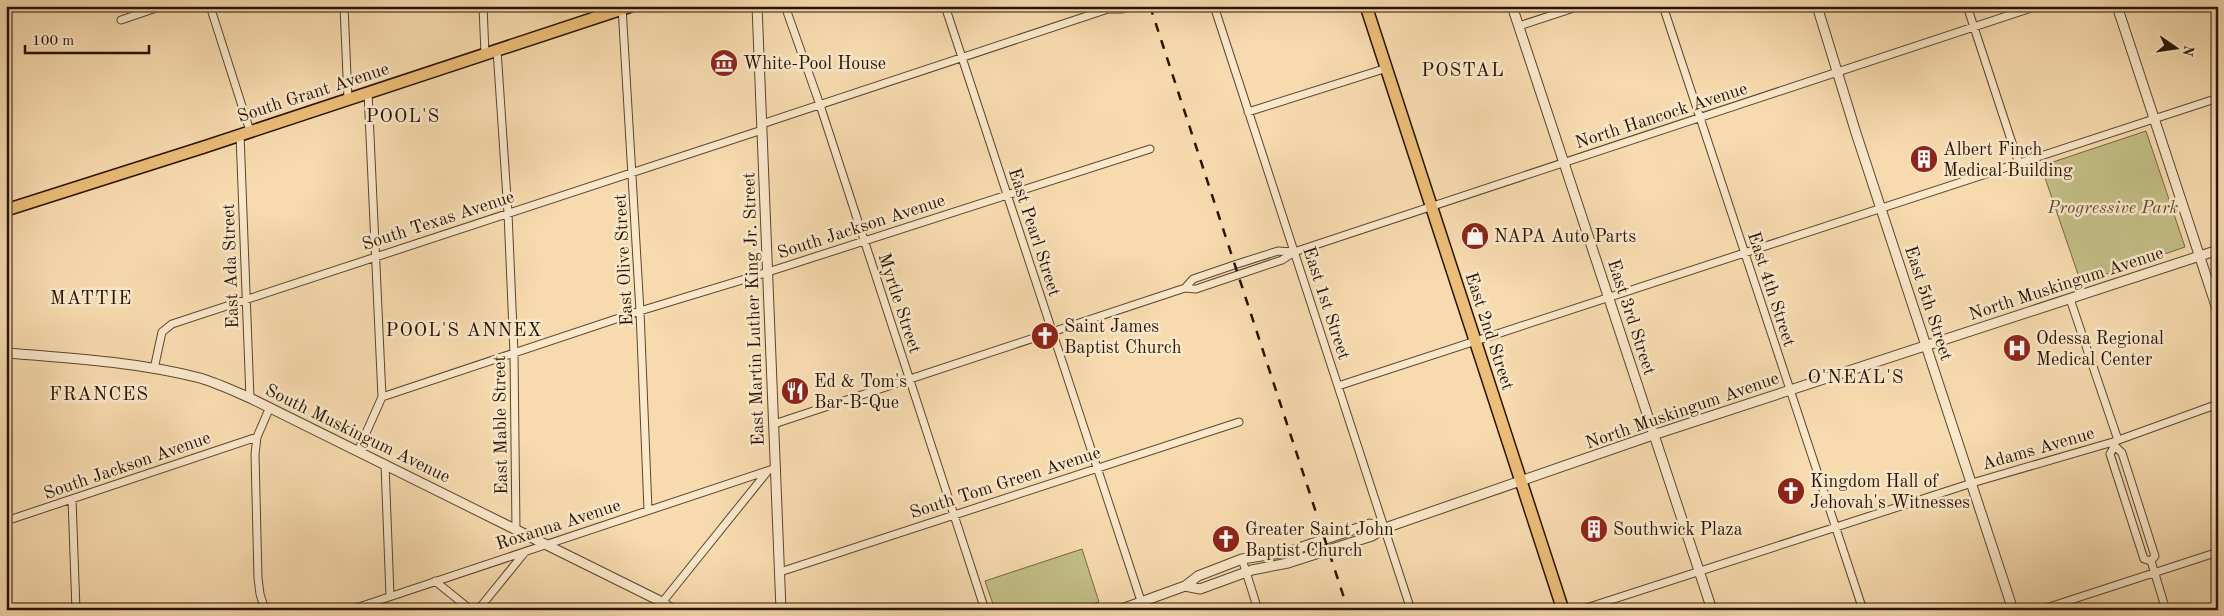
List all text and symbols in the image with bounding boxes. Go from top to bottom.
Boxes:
scale bar [25,22,149,54]
north arrow [2152,22,2202,72]
text: 100 m [32,34,74,49]
text: N [2180,44,2196,58]
museum icon: White-Pool House [709,48,739,78]
place label: White-Pool House [743,55,886,73]
street label: South Grant Avenue [235,60,391,126]
district label: POSTAL [1421,62,1505,81]
street label: North Hancock Avenue [1573,80,1750,152]
district label: POOL'S [366,108,440,127]
place label: Albert Finch Medical Building [1943,141,2073,180]
building icon: Albert Finch Medical Building [1909,144,1939,174]
street label: East Pearl Street [1005,166,1063,299]
street label: East Martin Luther King Jr. Street [740,172,768,446]
street label: South Texas Avenue [360,188,517,254]
street label: South Jackson Avenue [775,191,947,263]
street label: East Olive Street [612,193,636,327]
park label: Progressive Park [2047,199,2179,217]
street label: East Ada Street [220,203,242,329]
shop icon: NAPA Auto Parts [1460,221,1490,251]
place label: NAPA Auto Parts [1494,228,1636,246]
street label: East 4th Street [1744,230,1798,349]
street label: East 5th Street [1901,244,1955,363]
street label: North Muskingum Avenue [1967,244,2166,324]
street label: East 1st Street [1299,245,1353,362]
street label: Myrtle Street [874,251,924,356]
street label: East 3rd Street [1604,257,1658,377]
street label: East 2nd Street [1462,270,1517,392]
district label: MATTIE [50,290,132,309]
place label: Saint James Baptist Church [1064,318,1182,357]
church icon: Saint James Baptist Church [1030,321,1060,351]
district label: POOL'S ANNEX [385,322,543,341]
place label: Odessa Regional Medical Center [2036,330,2164,369]
hospital icon: Odessa Regional Medical Center [2002,333,2032,363]
street label: East Mable Street [491,355,511,495]
street label: North Muskingum Avenue [1583,369,1782,453]
district label: O'NEAL'S [1807,369,1905,388]
place label: Ed & Tom's Bar-B-Que [814,373,907,412]
restaurant icon: Ed & Tom's Bar-B-Que [780,376,810,406]
street label: South Muskingum Avenue [262,381,453,487]
district label: FRANCES [49,386,149,405]
street label: Adams Avenue [1980,424,2097,474]
street label: South Jackson Avenue [42,429,213,503]
street label: South Tom Green Avenue [908,444,1103,522]
place label: Kingdom Hall of Jehovah's Witnesses [1810,473,1970,512]
church icon: Kingdom Hall of Jehovah's Witnesses [1776,476,1806,506]
street label: Roxanna Avenue [494,496,623,554]
building icon: Southwick Plaza [1579,514,1609,544]
place label: Greater Saint John Baptist Church [1245,521,1394,560]
place label: Southwick Plaza [1613,521,1743,539]
church icon: Greater Saint John Baptist Church [1211,524,1241,554]

